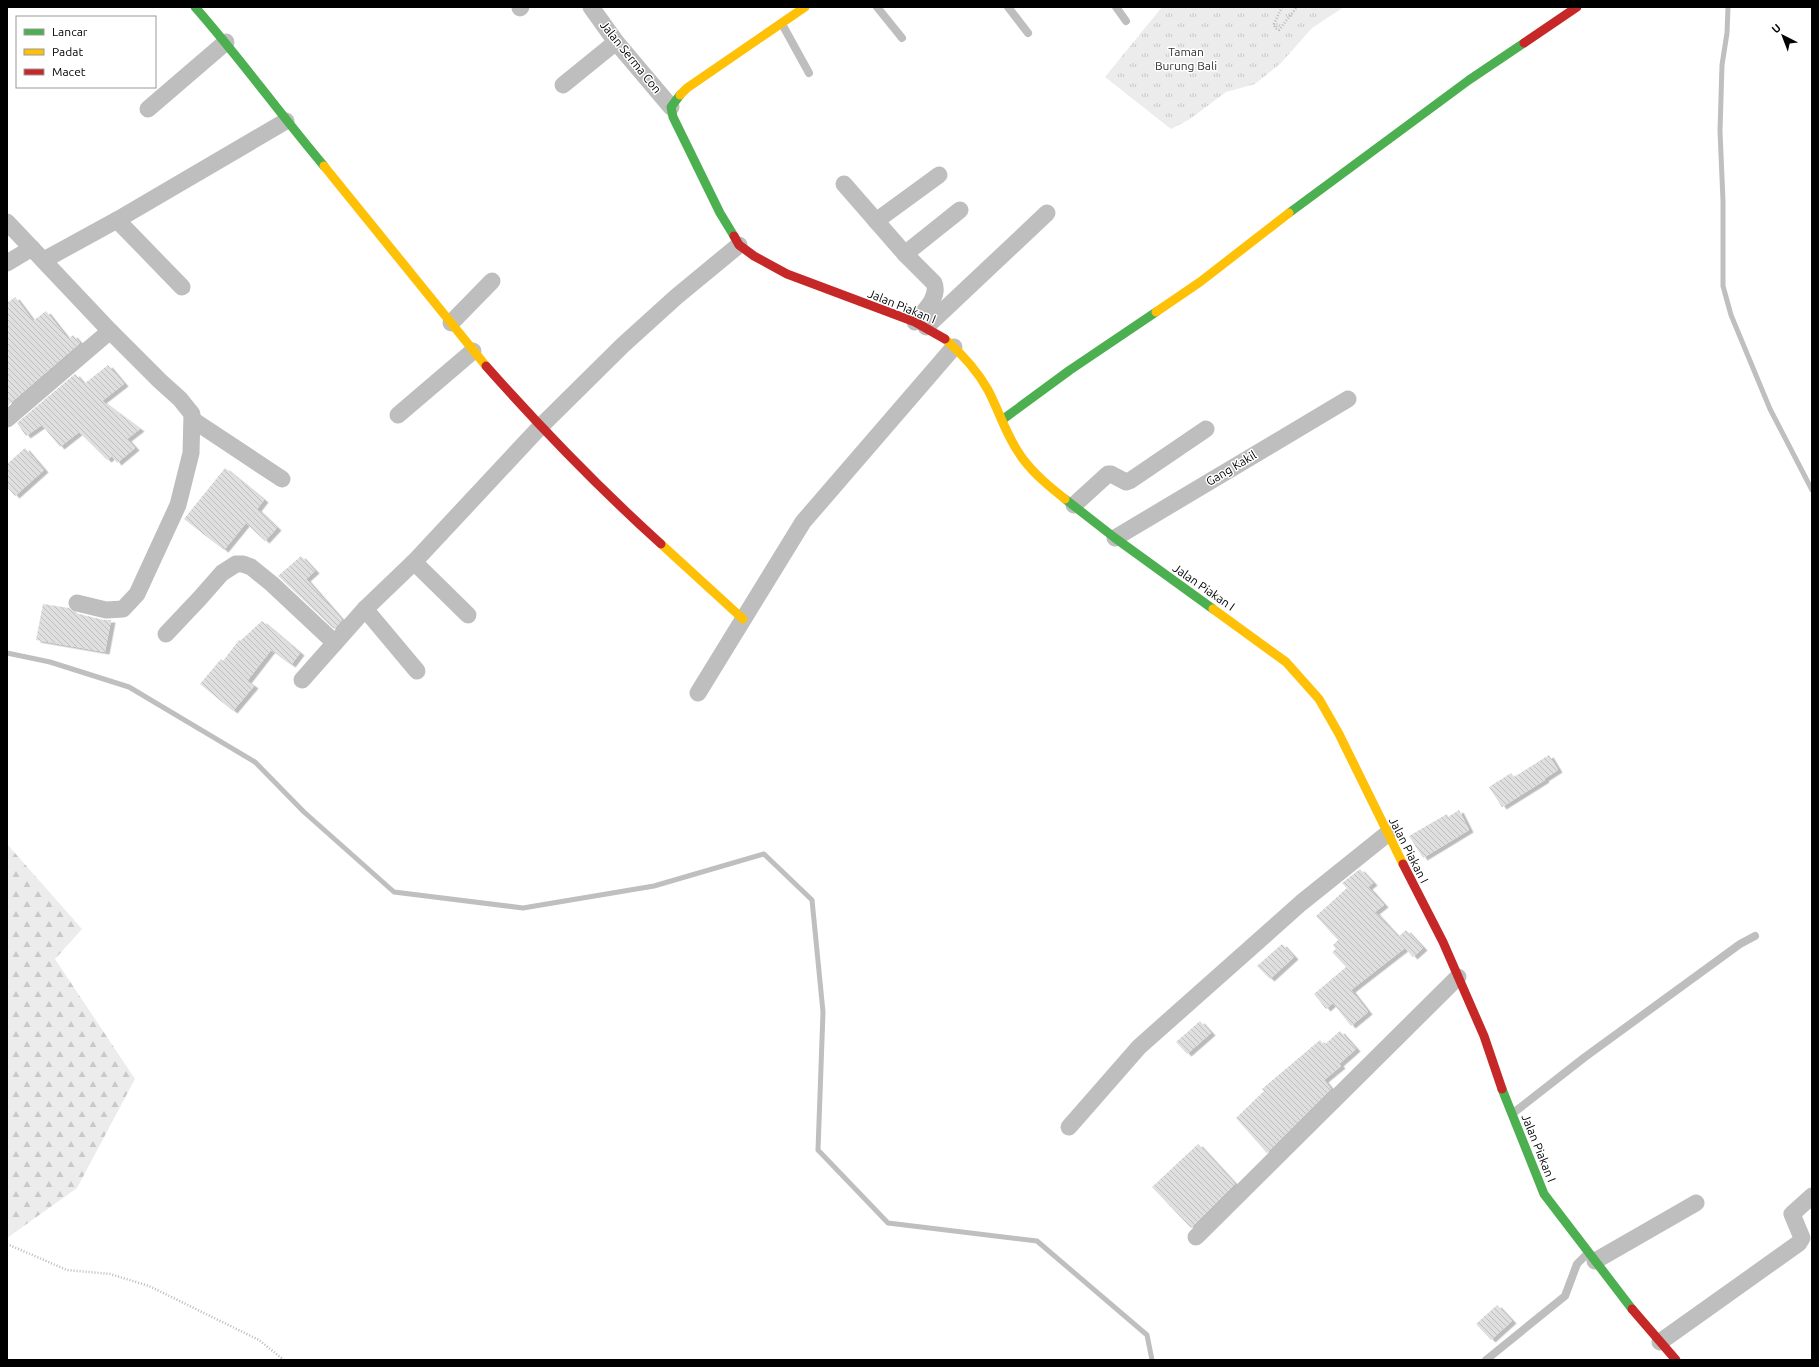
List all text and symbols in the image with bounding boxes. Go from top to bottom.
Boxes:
legend [16,16,156,88]
north arrow [1763,16,1803,56]
street label: Jalan Serma Con [598,18,664,96]
text: U [1769,22,1783,36]
text: Lancar [52,25,88,38]
text: Padat [52,45,83,58]
park label: Taman Burung Bali [1155,45,1217,72]
text: Macet [52,65,86,78]
street label: Jalan Piakan I [866,286,938,326]
street label: Gang Kakil [1204,448,1258,488]
street label: Jalan Piakan I [1171,561,1237,613]
street label: Jalan Piakan I [1387,815,1431,885]
street label: Jalan Piakan I [1519,1112,1559,1184]

